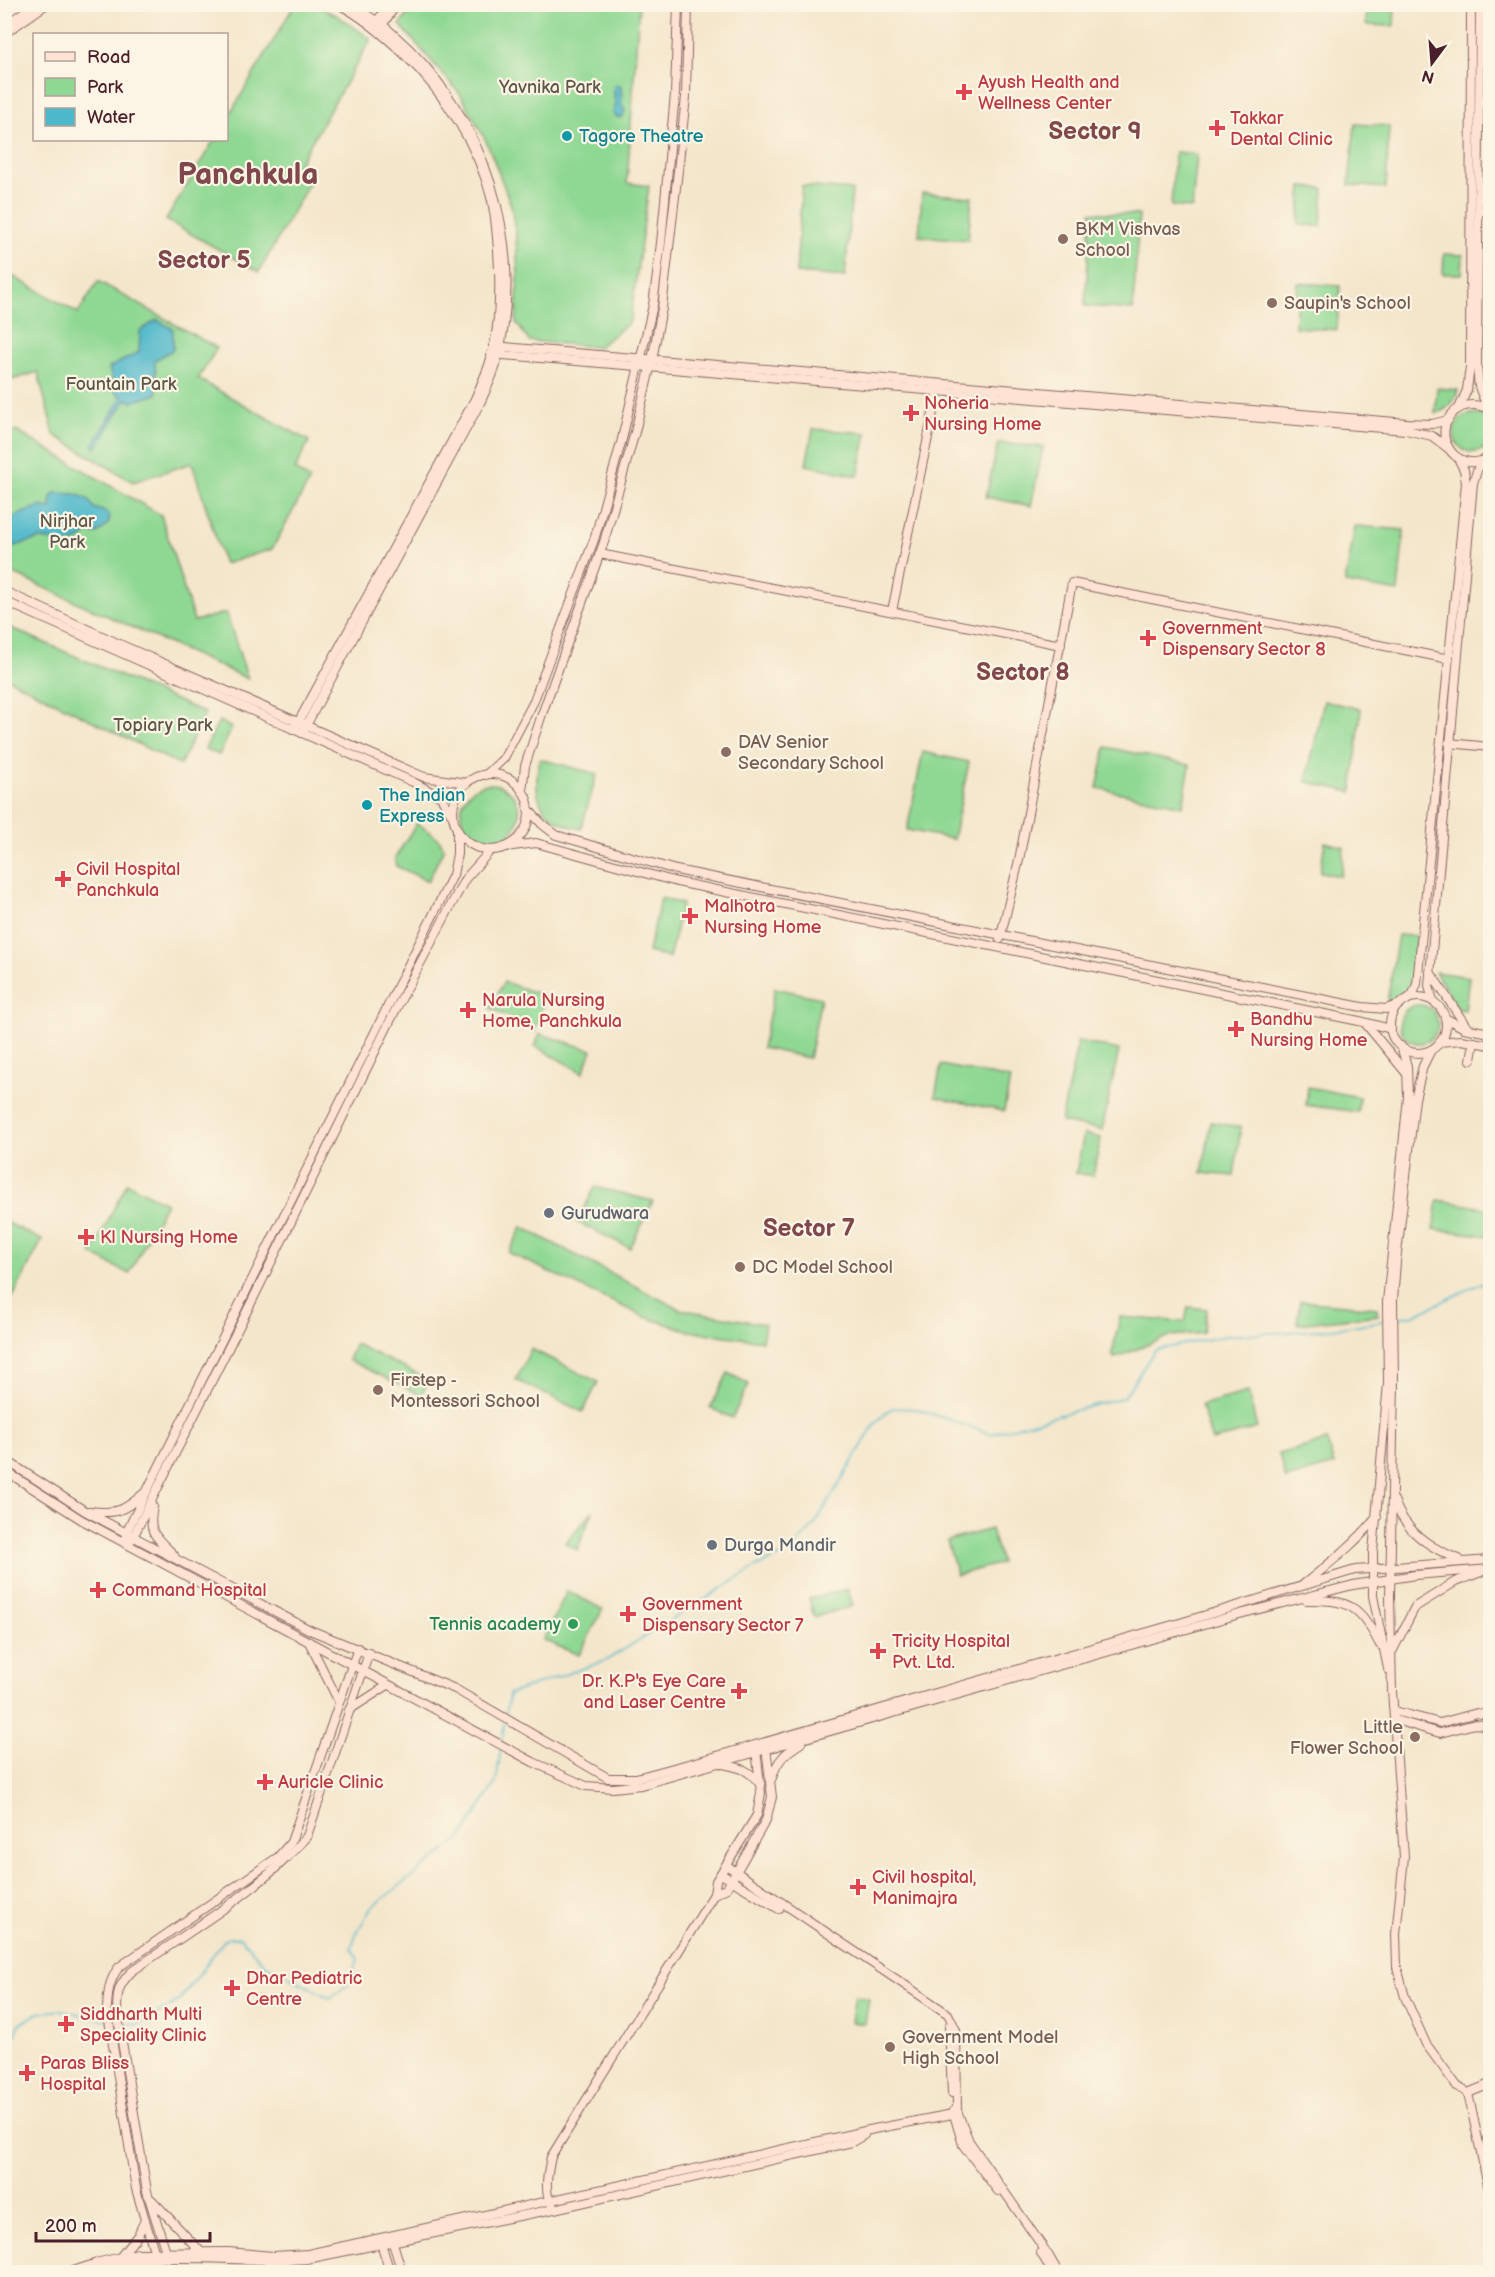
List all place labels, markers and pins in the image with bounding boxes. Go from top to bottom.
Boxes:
place label: Ayush Health and Wellness Center [978,72,1120,114]
marker: Ayush Health and Wellness Center [955,83,973,101]
place label: Takkar Dental Clinic [1230,108,1333,150]
marker: Takkar Dental Clinic [1208,119,1226,137]
place label: Tagore Theatre [579,126,704,147]
marker: Tagore Theatre [560,129,574,143]
place label: BKM Vishvas School [1075,219,1181,261]
marker: BKM Vishvas School [1056,232,1070,246]
place label: Saupin's School [1284,293,1411,314]
marker: Saupin's School [1265,296,1279,310]
place label: Noheria Nursing Home [924,393,1042,435]
marker: Noheria Nursing Home [902,404,920,422]
place label: Government Dispensary Sector 8 [1162,618,1326,660]
marker: Government Dispensary Sector 8 [1139,629,1157,647]
place label: DAV Senior Secondary School [738,732,884,774]
marker: DAV Senior Secondary School [719,745,733,759]
place label: The Indian Express [379,785,465,827]
marker: The Indian Express [360,798,374,812]
place label: Civil Hospital Panchkula [76,859,180,901]
marker: Civil Hospital Panchkula [54,870,72,888]
place label: Malhotra Nursing Home [704,896,822,938]
marker: Malhotra Nursing Home [681,907,699,925]
place label: Narula Nursing Home, Panchkula [482,990,622,1032]
marker: Narula Nursing Home, Panchkula [459,1001,477,1019]
place label: Bandhu Nursing Home [1250,1009,1368,1051]
marker: Bandhu Nursing Home [1227,1020,1245,1038]
place label: Gurudwara [561,1203,649,1224]
marker: Gurudwara [542,1206,556,1220]
place label: Kl Nursing Home [100,1227,238,1248]
marker: Kl Nursing Home [77,1228,95,1246]
place label: DC Model School [752,1257,893,1278]
marker: DC Model School [733,1260,747,1274]
place label: Firstep - Montessori School [390,1370,540,1412]
marker: Firstep - Montessori School [371,1383,385,1397]
place label: Durga Mandir [724,1535,836,1556]
marker: Durga Mandir [705,1538,719,1552]
place label: Command Hospital [112,1580,266,1601]
marker: Command Hospital [89,1581,107,1599]
place label: Government Dispensary Sector 7 [642,1594,804,1636]
marker: Government Dispensary Sector 7 [619,1605,637,1623]
place label: Tennis academy [429,1614,562,1635]
marker: Tennis academy [566,1617,580,1631]
place label: Tricity Hospital Pvt. Ltd. [892,1631,1010,1673]
marker: Tricity Hospital Pvt. Ltd. [869,1642,887,1660]
place label: Dr. K.P's Eye Care and Laser Centre [582,1671,726,1713]
marker: Dr. K.P's Eye Care and Laser Centre [730,1682,748,1700]
place label: Little Flower School [1290,1717,1403,1759]
marker: Little Flower School [1408,1730,1422,1744]
place label: Auricle Clinic [278,1772,384,1793]
marker: Auricle Clinic [256,1773,274,1791]
place label: Civil hospital, Manimajra [872,1867,976,1909]
marker: Civil hospital, Manimajra [849,1878,867,1896]
place label: Dhar Pediatric Centre [246,1968,362,2010]
marker: Dhar Pediatric Centre [223,1979,241,1997]
place label: Siddharth Multi Speciality Clinic [80,2004,207,2046]
marker: Siddharth Multi Speciality Clinic [57,2015,75,2033]
place label: Government Model High School [902,2027,1058,2069]
marker: Government Model High School [883,2040,897,2054]
place label: Paras Bliss Hospital [40,2053,129,2095]
marker: Paras Bliss Hospital [18,2064,36,2082]

